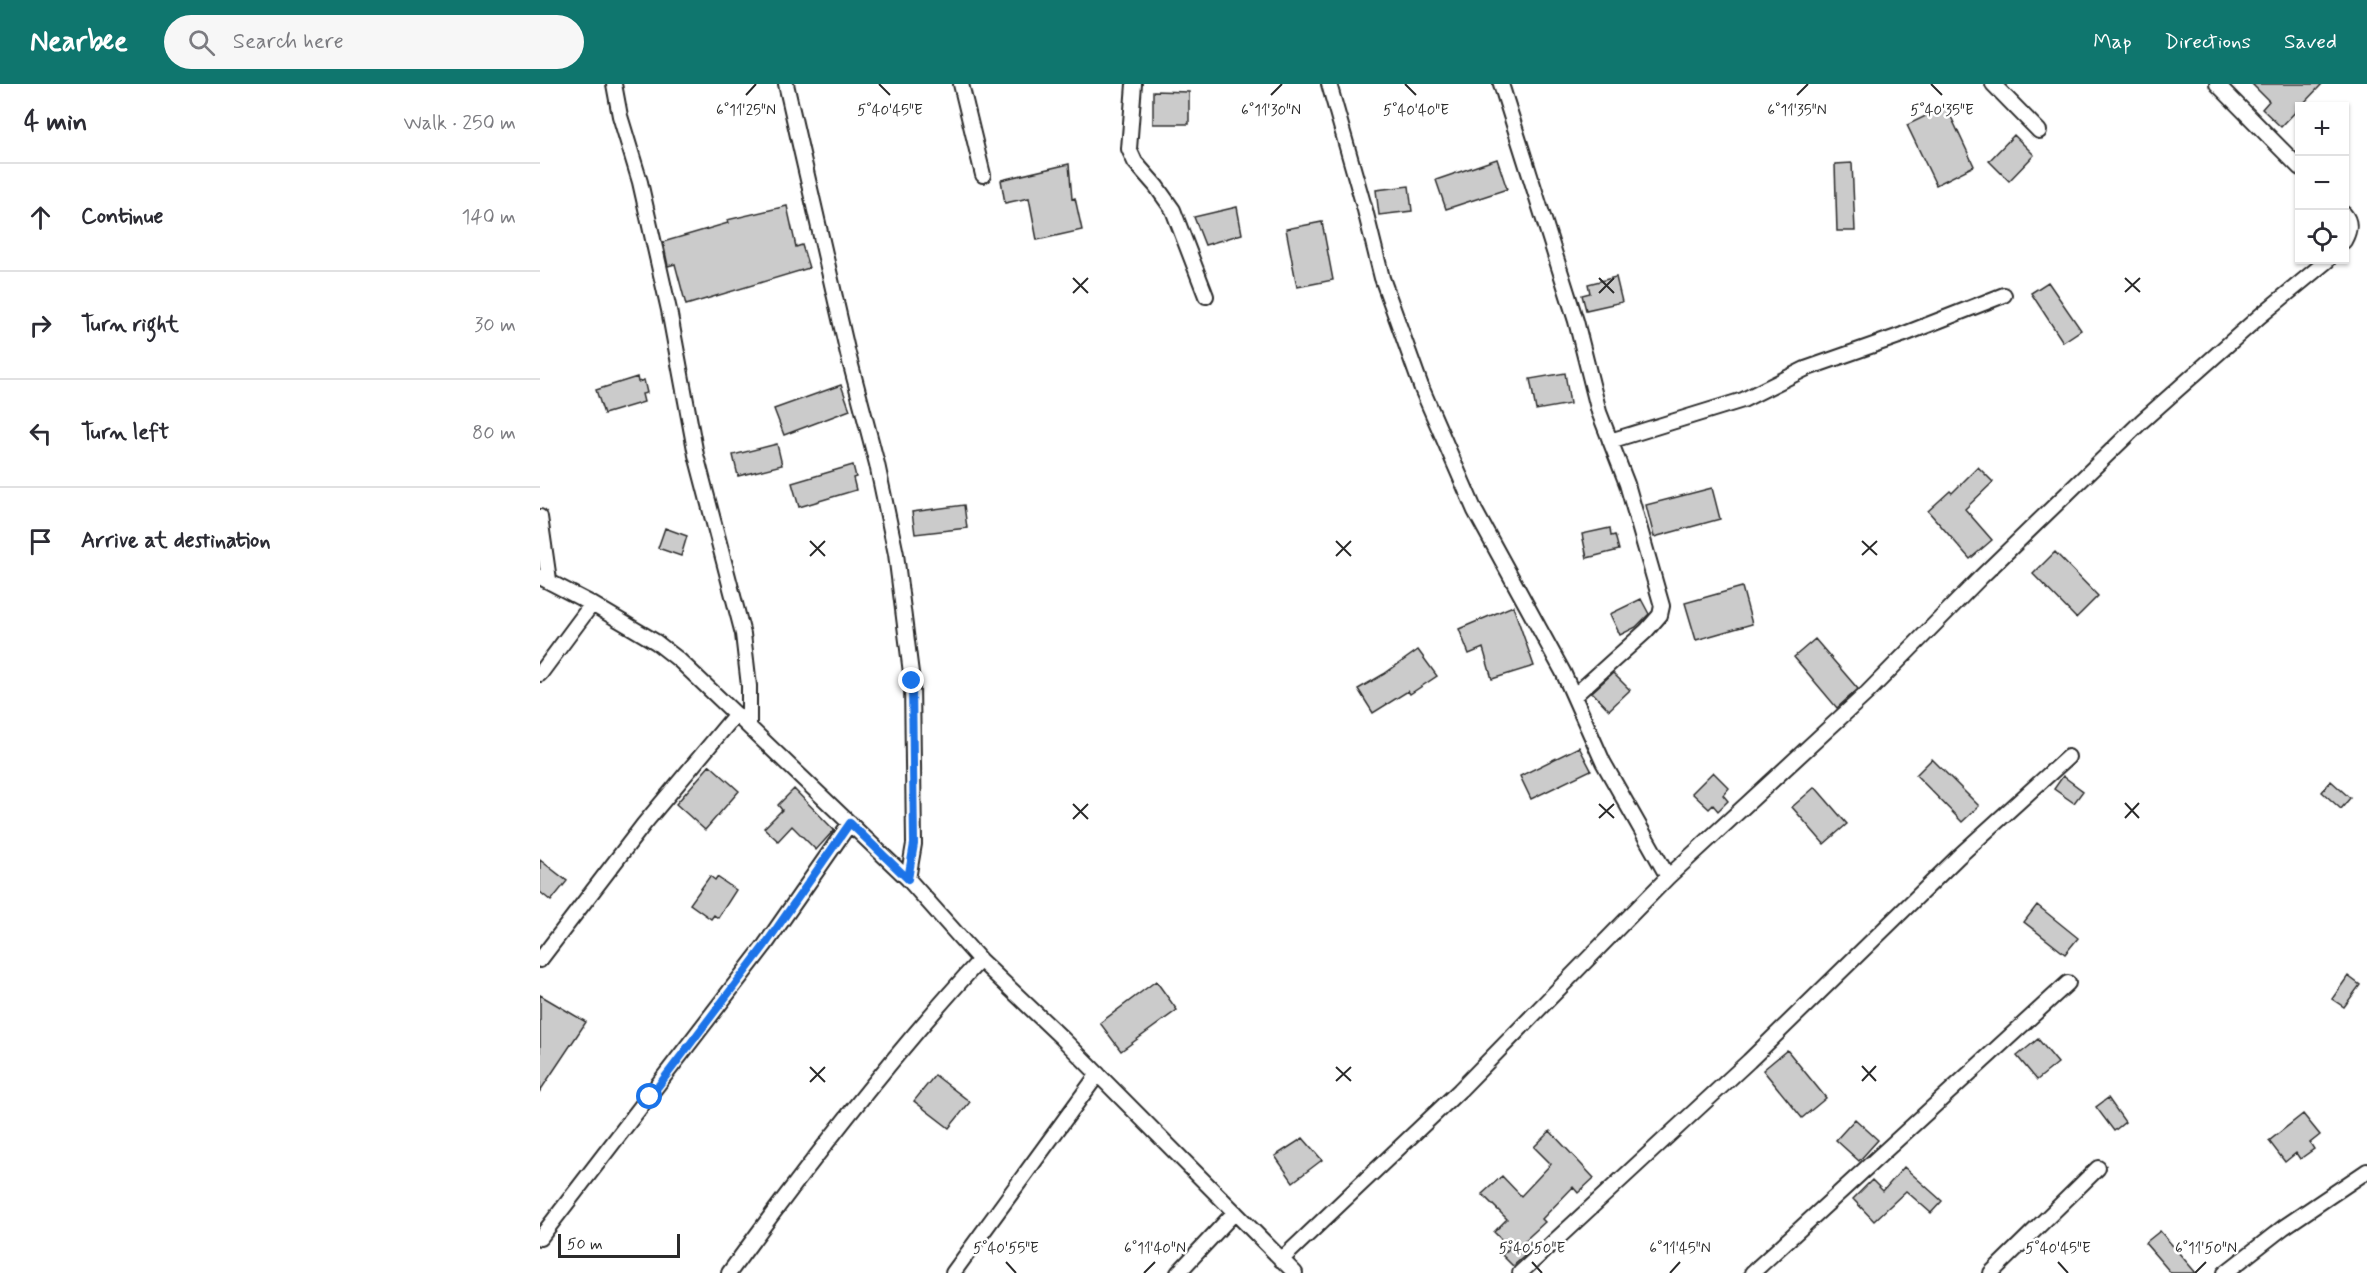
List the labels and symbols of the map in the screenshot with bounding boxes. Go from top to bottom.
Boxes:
text: 6°11'25"N [716,101,776,121]
text: 5°40'45"E [857,101,923,121]
text: 6°11'30"N [1241,101,1301,121]
text: 5°40'40"E [1383,101,1449,121]
text: 6°11'35"N [1767,101,1827,121]
text: 5°40'35"E [1910,101,1974,121]
route end [898,667,924,693]
route start [636,1083,662,1109]
scale bar [558,1231,680,1258]
text: 5°40'55"E [973,1239,1039,1259]
text: 6°11'40"N [1124,1239,1186,1259]
text: 5°40'50"E [1499,1239,1565,1259]
text: 6°11'45"N [1649,1239,1711,1259]
text: 5°40'45"E [2025,1239,2091,1259]
text: 6°11'50"N [2175,1239,2237,1259]

